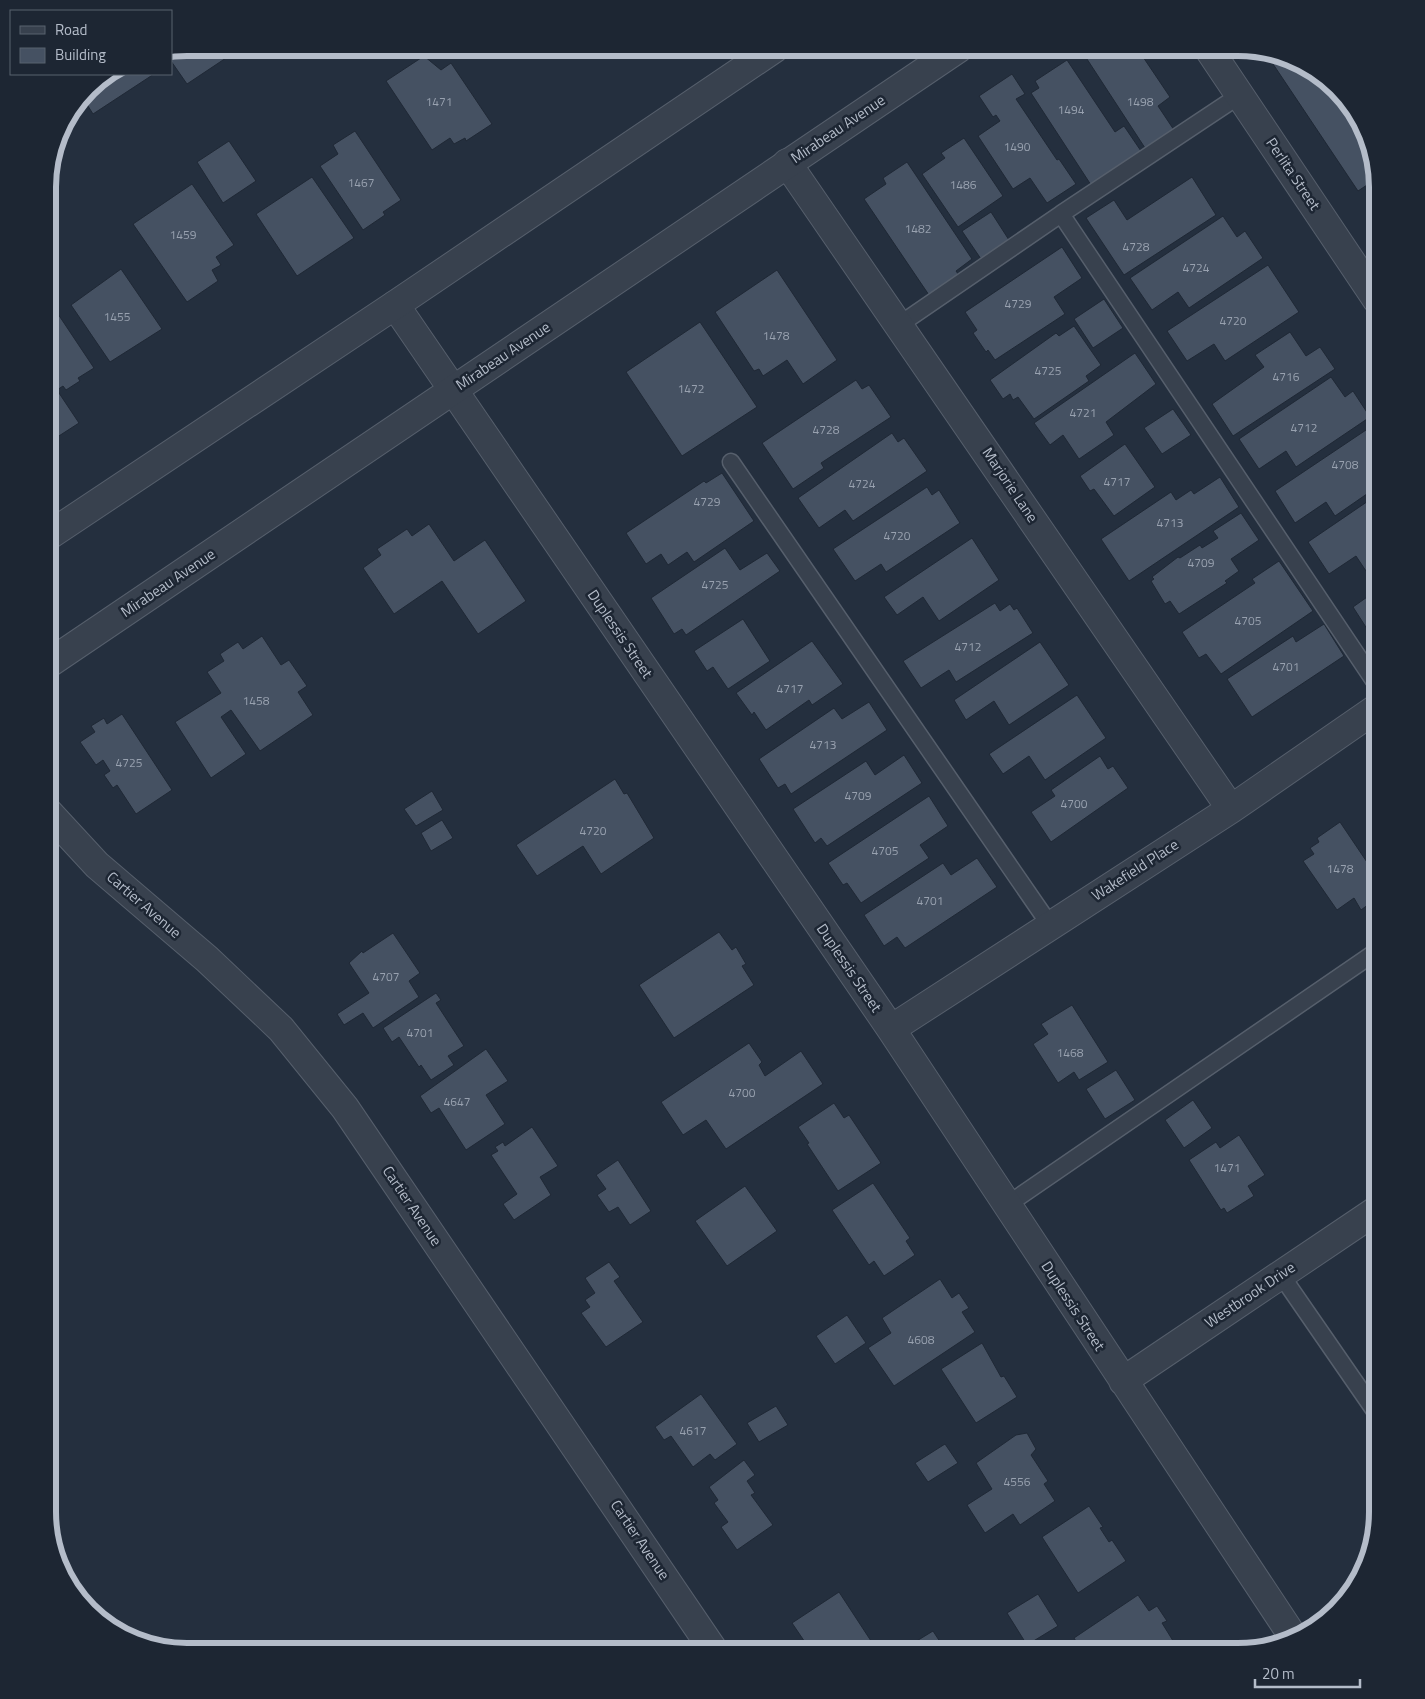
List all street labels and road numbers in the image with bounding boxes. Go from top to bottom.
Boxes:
street label: Mirabeau Avenue [786,88,890,169]
street label: Perlita Street [1261,133,1327,215]
street label: Mirabeau Avenue [451,315,555,396]
street label: Marjorie Lane [977,443,1044,527]
street label: Mirabeau Avenue [116,542,220,623]
street label: Duplessis Street [582,585,659,683]
street label: Wakefield Place [1087,833,1183,906]
street label: Cartier Avenue [102,866,187,944]
street label: Duplessis Street [811,919,888,1017]
street label: Cartier Avenue [377,1161,448,1250]
street label: Duplessis Street [1036,1256,1111,1356]
street label: Westbrook Drive [1200,1256,1300,1333]
street label: Cartier Avenue [605,1495,676,1584]

